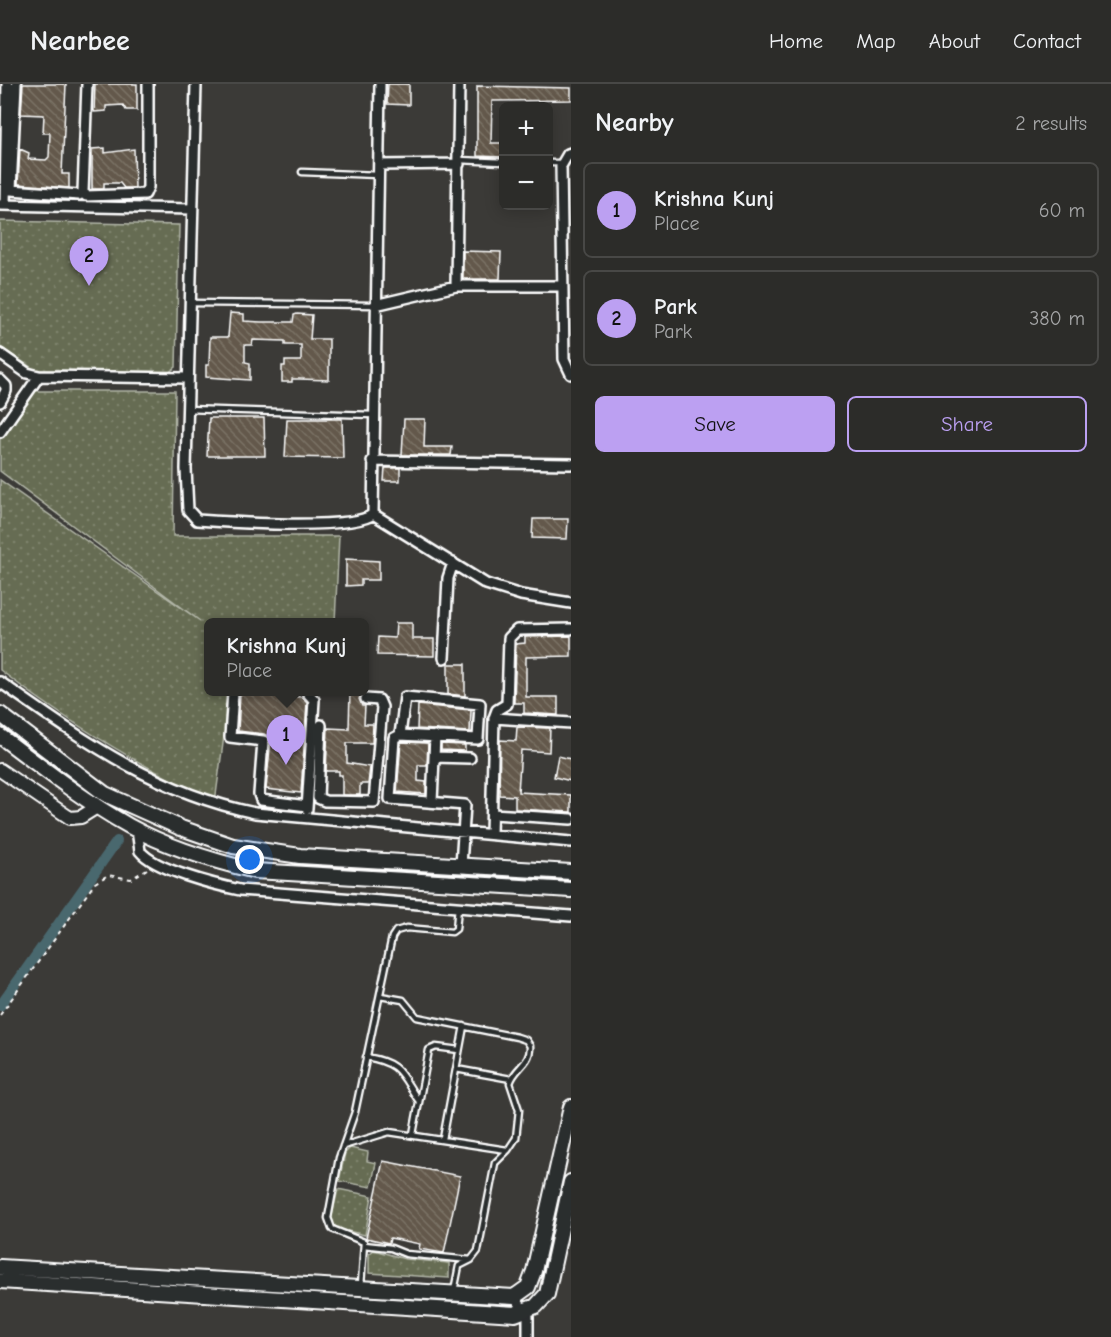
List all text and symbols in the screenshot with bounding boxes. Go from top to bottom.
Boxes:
text: Nearbee [30,25,130,57]
text: Home [769,29,823,53]
text: Map [856,29,896,53]
text: About [929,29,980,53]
text: Contact [1013,29,1081,53]
map controls [499,102,553,210]
button: + [499,102,553,156]
text: Nearby [595,108,674,138]
text: 2 results [1015,112,1087,135]
button: − [499,156,553,210]
text: Krishna Kunj [654,186,774,212]
text: 1 [613,199,620,222]
text: 60 m [1039,199,1085,222]
text: Place [654,212,700,235]
pin: 2 [70,236,109,286]
text: Park [654,294,697,320]
text: 2 [612,307,621,330]
text: 380 m [1029,307,1085,330]
text: Park [654,320,692,343]
button: Save [595,396,835,452]
button: Share [847,396,1087,452]
popup [204,618,369,696]
text: Krishna Kunj [227,633,347,659]
text: Place [227,659,272,682]
pin: 1 [266,716,306,765]
your location [235,845,264,874]

